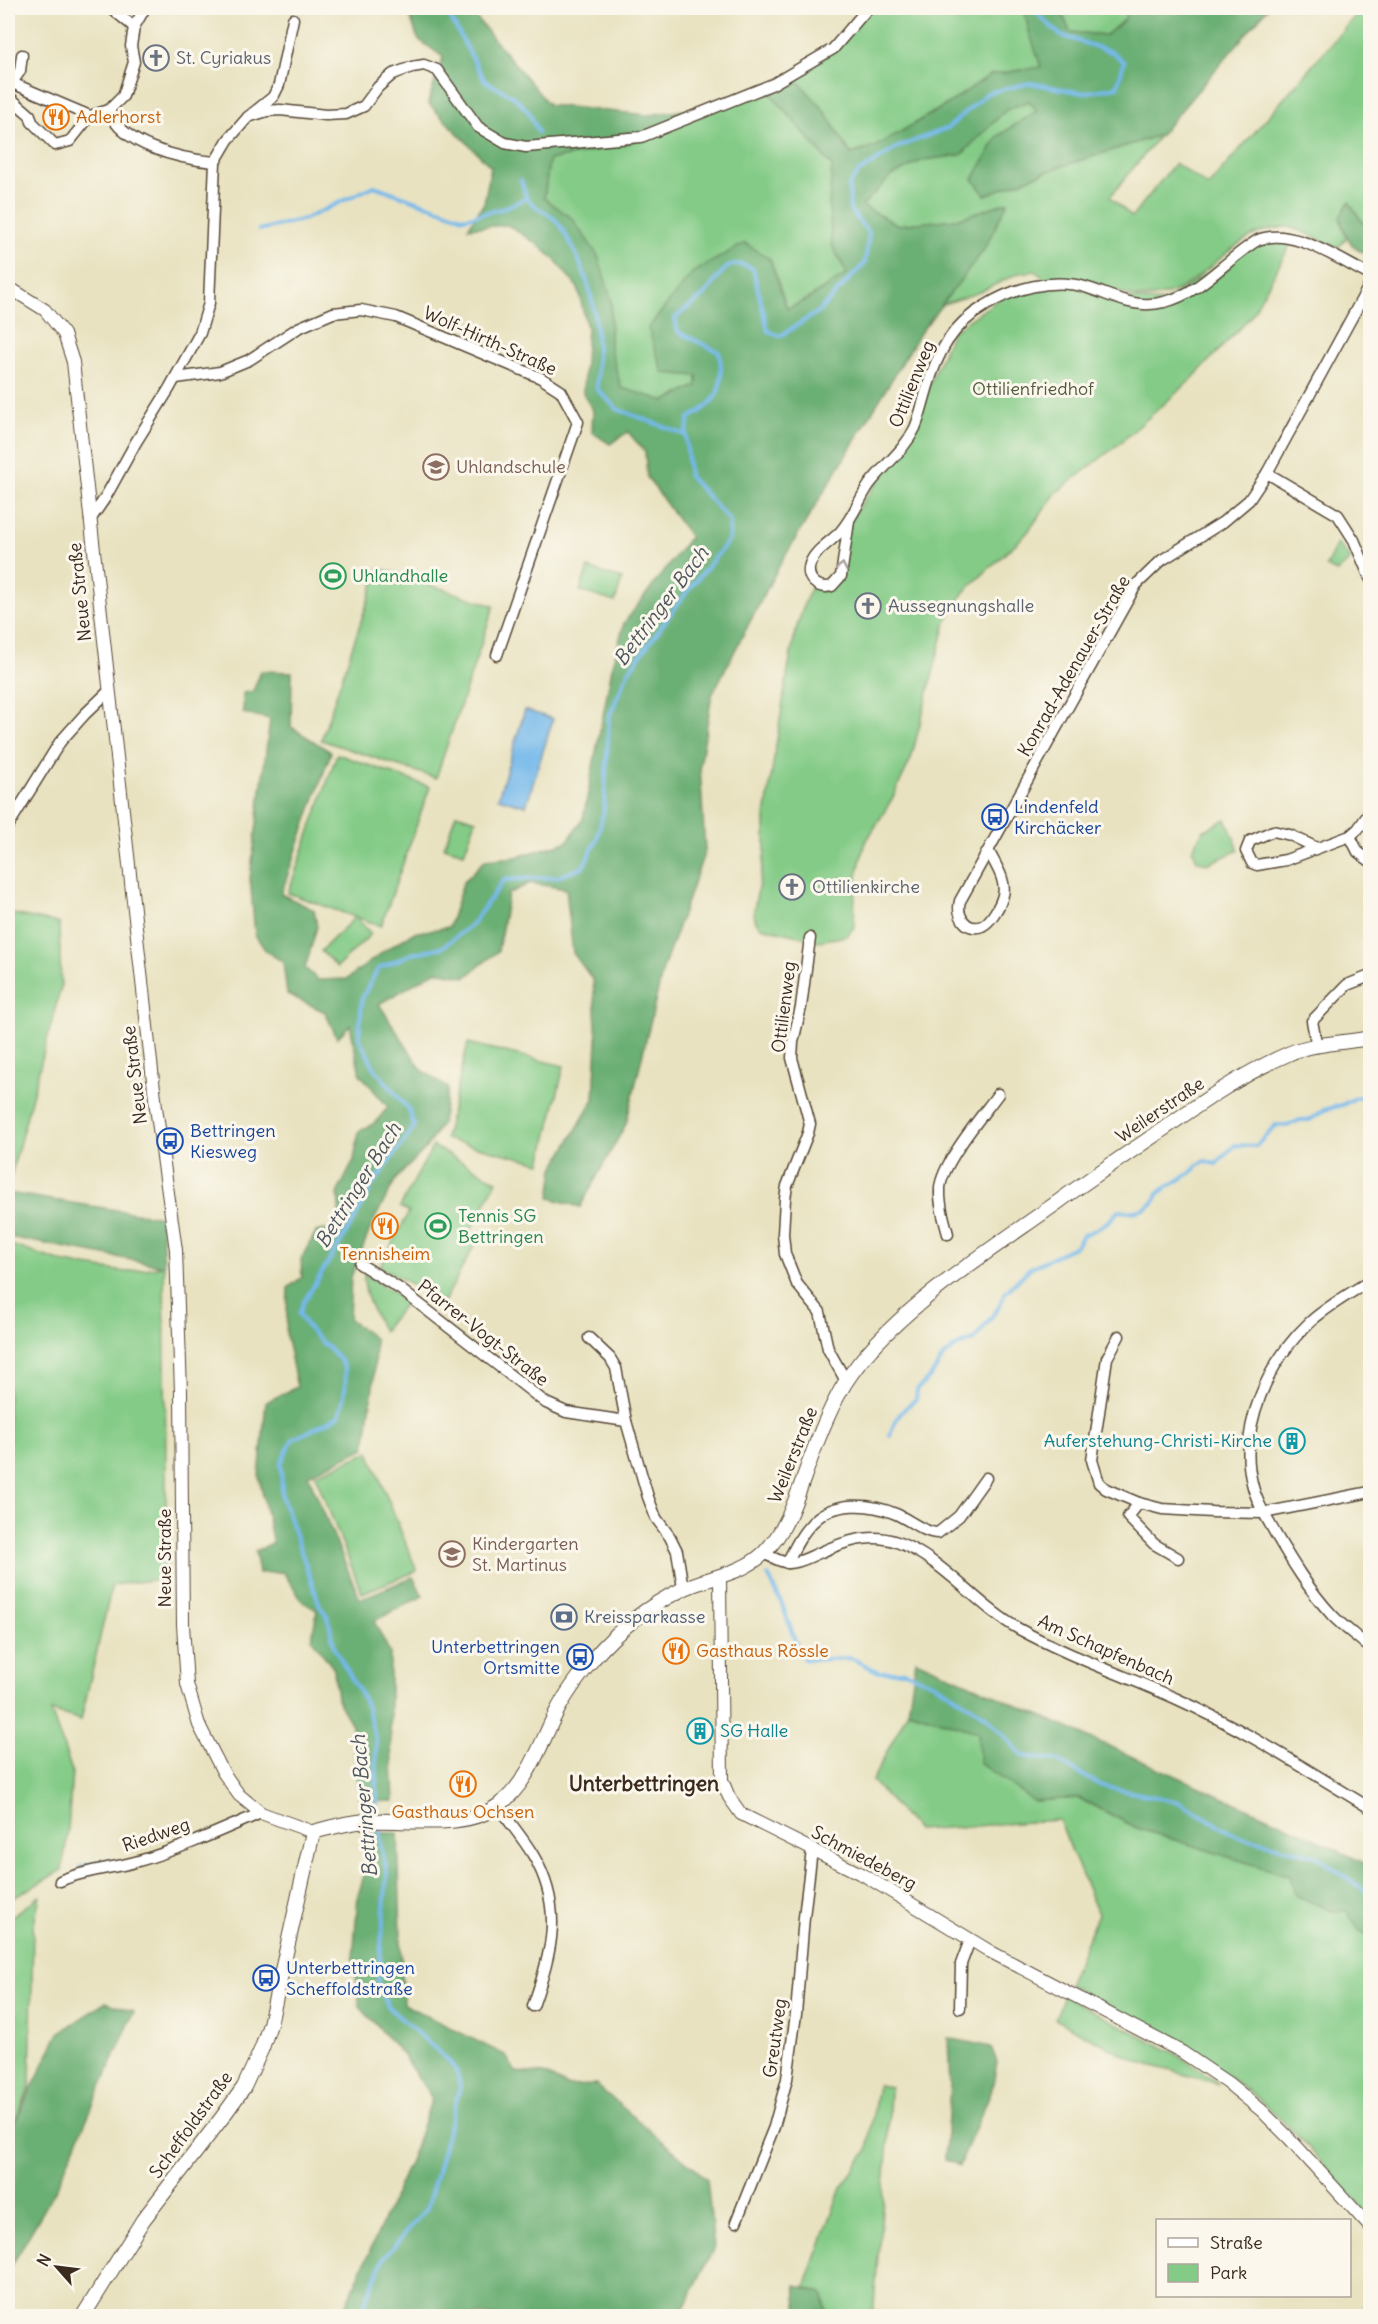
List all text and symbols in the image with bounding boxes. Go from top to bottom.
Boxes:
church icon: St. Cyriakus [141,43,171,73]
place label: St. Cyriakus [176,46,271,69]
restaurant icon: Adlerhorst [41,102,71,132]
place label: Adlerhorst [76,105,161,128]
street label: Wolf-Hirth-Straße [420,301,560,380]
street label: Ottilienweg [884,337,939,431]
park label: Ottilienfriedhof [972,377,1095,400]
school or university icon: Uhlandschule [421,452,451,482]
place label: Uhlandschule [456,455,566,478]
water label: Bettringer Bach [608,541,714,670]
street label: Neue Straße [63,542,96,643]
sports icon: Uhlandhalle [318,561,348,591]
one-way arrow [835,563,848,573]
place label: Uhlandhalle [352,564,448,587]
street label: Konrad-Adenauer-Straße [1012,571,1135,760]
church icon: Aussegnungshalle [853,591,883,621]
place label: Aussegnungshalle [888,594,1034,617]
place label: Lindenfeld Kirchäcker [1014,795,1102,839]
bus stop icon: Lindenfeld Kirchäcker [980,802,1010,832]
church icon: Ottilienkirche [777,872,807,902]
place label: Ottilienkirche [812,875,920,898]
street label: Ottilienweg [766,960,801,1054]
street label: Neue Straße [117,1024,152,1126]
street label: Weilerstraße [1111,1072,1208,1148]
water label: Bettringer Bach [309,1117,406,1252]
place label: Bettringen Kiesweg [190,1119,276,1163]
bus stop icon: Bettringen Kiesweg [155,1126,185,1156]
place label: Tennis SG Bettringen [458,1204,544,1248]
restaurant icon: Tennisheim [370,1211,400,1241]
sports icon: Tennis SG Bettringen [423,1211,453,1241]
place label: Tennisheim [340,1242,431,1265]
street label: Pfarrer-Vogt-Straße [413,1274,554,1391]
street label: Weilerstraße [763,1403,822,1506]
building icon: Auferstehung-Christi-Kirche [1277,1426,1307,1456]
place label: Auferstehung-Christi-Kirche [1044,1429,1272,1452]
street label: Neue Straße [153,1508,176,1608]
place label: Kindergarten St. Martinus [472,1532,579,1576]
school or university icon: Kindergarten St. Martinus [437,1539,467,1569]
bank icon: Kreissparkasse [549,1602,579,1632]
place label: Kreissparkasse [584,1605,705,1628]
street label: Am Schapfenbach [1034,1609,1178,1690]
place label: Unterbettringen Ortsmitte [431,1635,560,1679]
restaurant icon: Gasthaus Rössle [661,1636,691,1666]
place label: Gasthaus Rössle [696,1639,829,1662]
bus stop icon: Unterbettringen Ortsmitte [565,1642,595,1672]
building icon: SG Halle [685,1716,715,1746]
place label: SG Halle [720,1719,788,1742]
water label: Bettringer Bach [345,1733,382,1878]
restaurant icon: Gasthaus Ochsen [448,1769,478,1799]
district label: Unterbettringen [569,1770,719,1797]
place label: Gasthaus Ochsen [392,1800,534,1823]
street label: Riedweg [119,1812,193,1857]
street label: Schmiedeberg [808,1820,921,1895]
place label: Unterbettringen Scheffoldstraße [286,1956,415,2000]
bus stop icon: Unterbettringen Scheffoldstraße [251,1963,281,1993]
street label: Greutweg [758,1997,791,2079]
street label: Scheffoldstraße [144,2067,237,2183]
legend [1156,2219,1351,2297]
text: Straße [1210,2231,1263,2254]
north arrow [27,2237,87,2297]
text: N [32,2250,55,2270]
text: Park [1210,2261,1247,2284]

